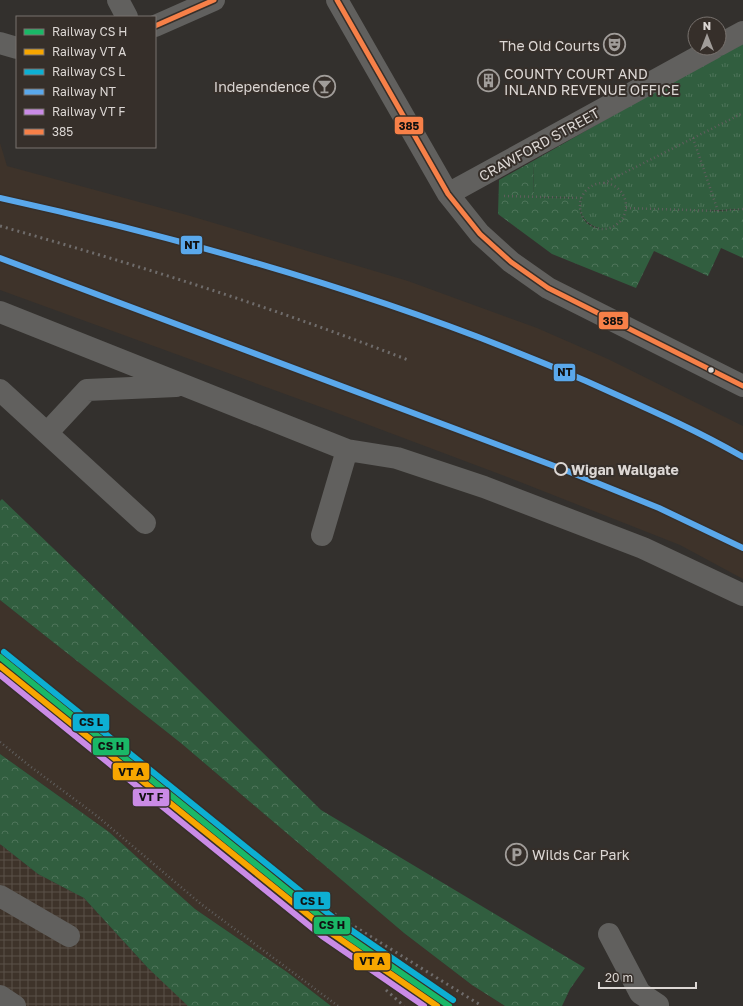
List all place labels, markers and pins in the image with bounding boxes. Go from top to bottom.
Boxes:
theatre icon: The Old Courts [602,32,628,58]
place label: The Old Courts [499,37,600,54]
place label: COUNTY COURT AND INLAND REVENUE OFFICE [504,65,679,98]
building icon: COUNTY COURT AND INLAND REVENUE OFFICE [475,68,501,94]
bar icon: Independence [312,73,338,99]
place label: Independence [214,78,310,95]
unlabelled marker [706,365,716,375]
place label: Wigan Wallgate [571,461,679,478]
marker: Wigan Wallgate [554,462,568,476]
parking icon: Wilds Car Park [503,841,529,867]
place label: Wilds Car Park [532,846,630,863]

